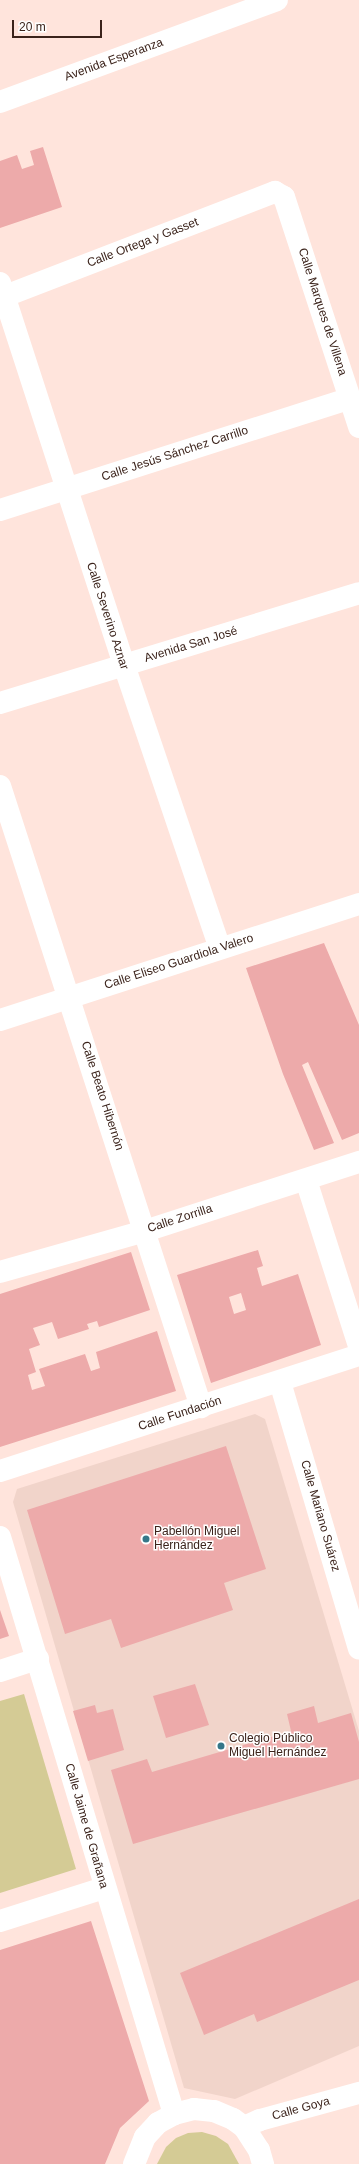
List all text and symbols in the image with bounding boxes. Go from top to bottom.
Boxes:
scale bar [14,12,104,38]
text: 20 m [19,20,46,34]
street label: Avenida Esperanza [63,35,165,85]
street label: Calle Ortega y Gasset [85,215,201,271]
street label: Calle Marques de Villena [295,246,349,378]
street label: Calle Jesús Sánchez Carrillo [100,423,250,485]
street label: Calle Severino Aznar [83,560,131,672]
street label: Avenida San José [143,624,239,666]
street label: Calle Eliseo Guardiola Valero [103,931,255,993]
street label: Calle Beato Hibernón [78,1040,126,1152]
street label: Calle Zorrilla [146,1202,214,1236]
street label: Calle Fundación [137,1394,223,1434]
street label: Calle Mariano Suárez [297,1459,343,1573]
place label: Pabellón Miguel Hernández [154,1525,239,1553]
marker: Pabellón Miguel Hernández [141,1534,151,1544]
place label: Colegio Público Miguel Hernández [229,1732,326,1760]
marker: Colegio Público Miguel Hernández [216,1741,226,1751]
street label: Calle Jaime de Grañana [61,1762,111,1890]
street label: Calle Goya [270,2094,332,2124]

